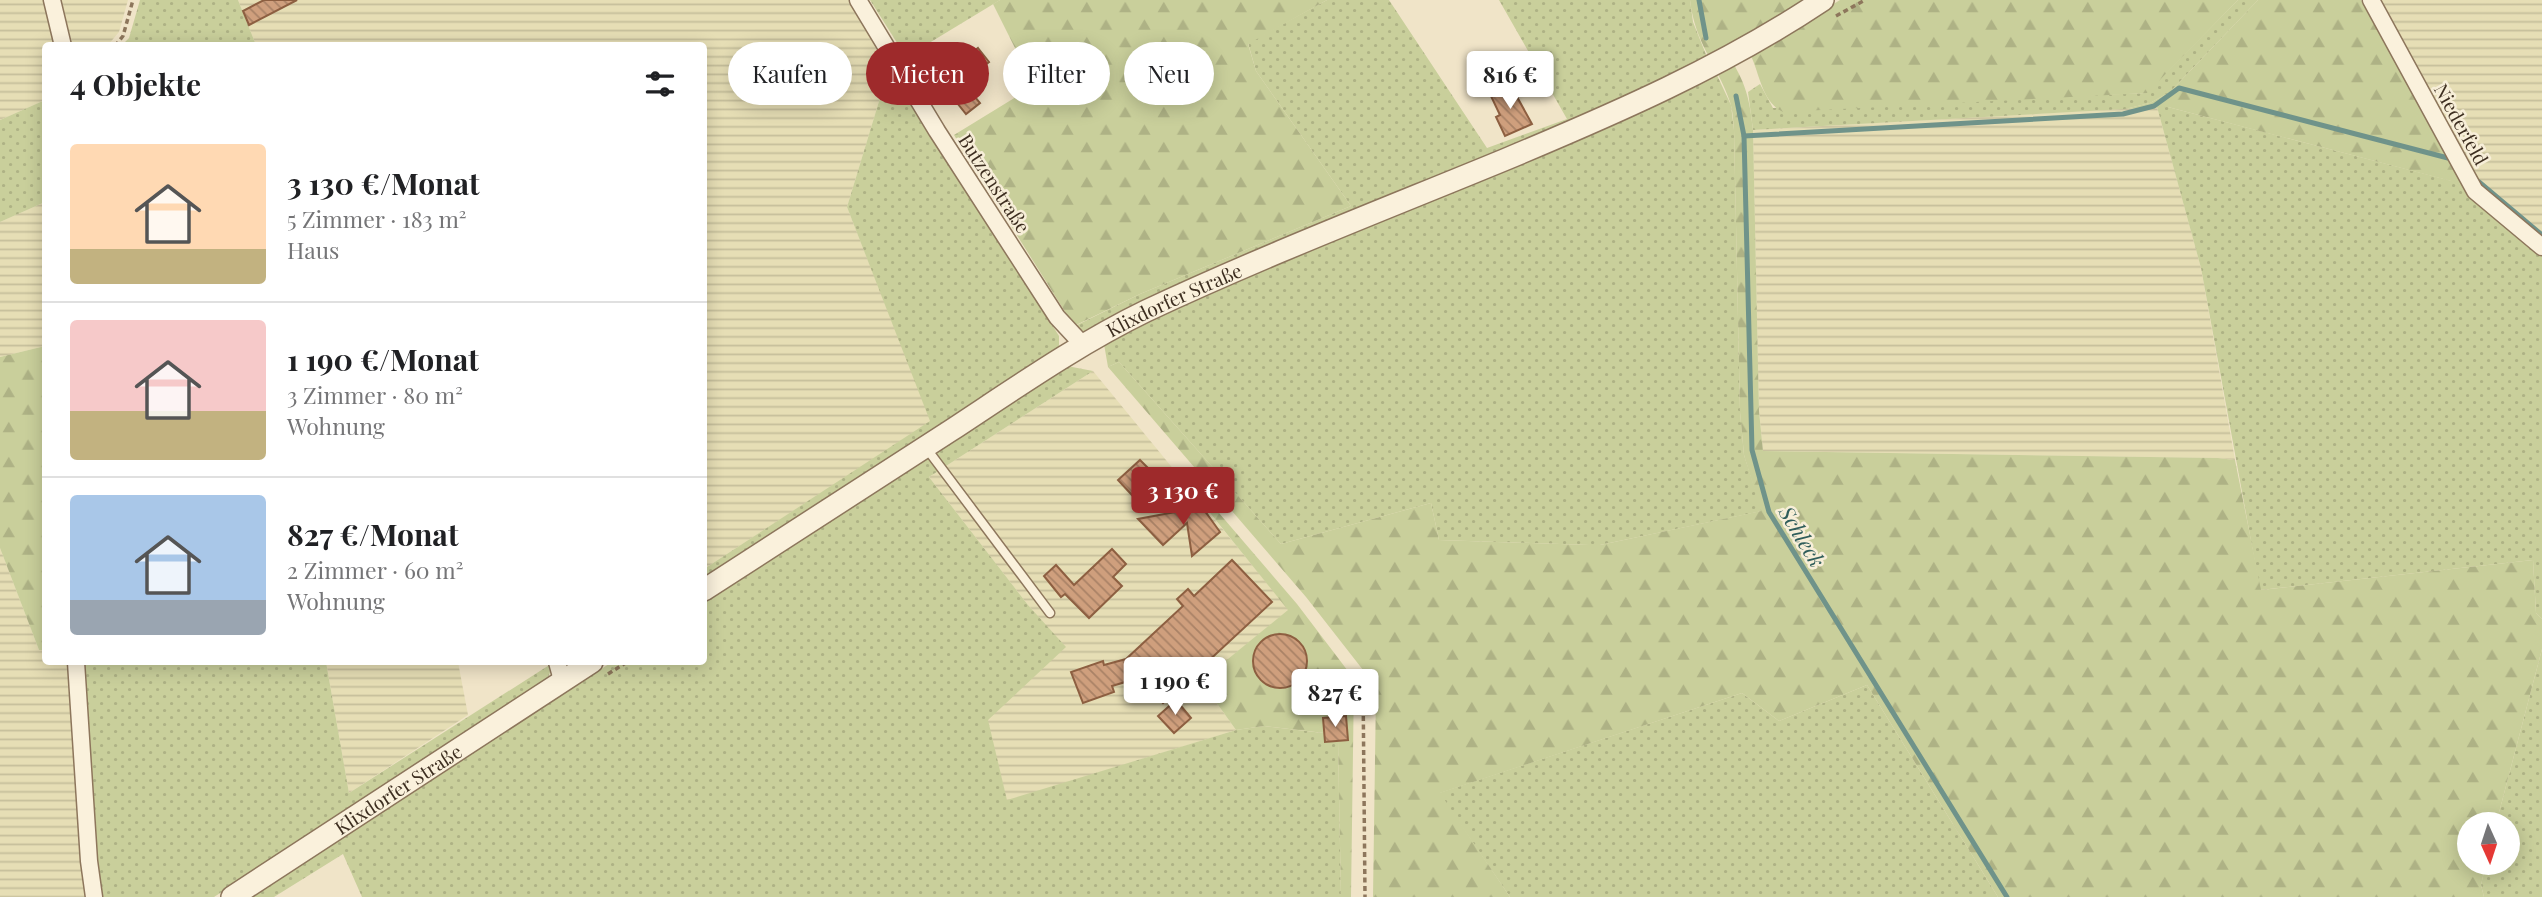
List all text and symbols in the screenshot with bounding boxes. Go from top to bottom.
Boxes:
chip: Kaufen [728,42,852,105]
chip: Mieten [866,42,989,105]
chip: Filter [1003,42,1110,105]
chip: Neu [1124,42,1214,105]
pin: 816 € [1461,52,1559,111]
text: 816 € [1483,58,1537,89]
text: 4 Objekte [70,64,201,104]
icon: filters [641,65,679,103]
street label: Niederfeld [2429,79,2495,169]
street label: Butzenstraße [953,128,1037,238]
text: 3 130 €/Monat [287,163,480,203]
icon: home [126,172,210,256]
text: 5 Zimmer · 183 m² [287,203,467,234]
text: Haus [287,234,339,265]
street label: Klixdorfer Straße [1101,257,1246,342]
text: 1 190 €/Monat [287,339,479,379]
icon: home [126,348,210,432]
text: 3 Zimmer · 80 m² [287,379,463,410]
text: Wohnung [287,410,385,441]
pin: 3 130 € [1118,468,1248,527]
text: 3 130 € [1147,474,1219,505]
water label: Schleck [1773,499,1832,572]
text: 827 €/Monat [287,514,458,554]
icon: home [126,523,210,607]
text: 2 Zimmer · 60 m² [287,554,464,585]
text: Wohnung [287,585,385,616]
pin: 1 190 € [1110,658,1240,717]
text: 1 190 € [1140,664,1210,695]
pin: 827 € [1286,670,1384,729]
text: 827 € [1308,676,1362,707]
street label: Klixdorfer Straße [329,738,466,840]
north arrow [2457,812,2520,875]
map controls [2457,812,2520,875]

